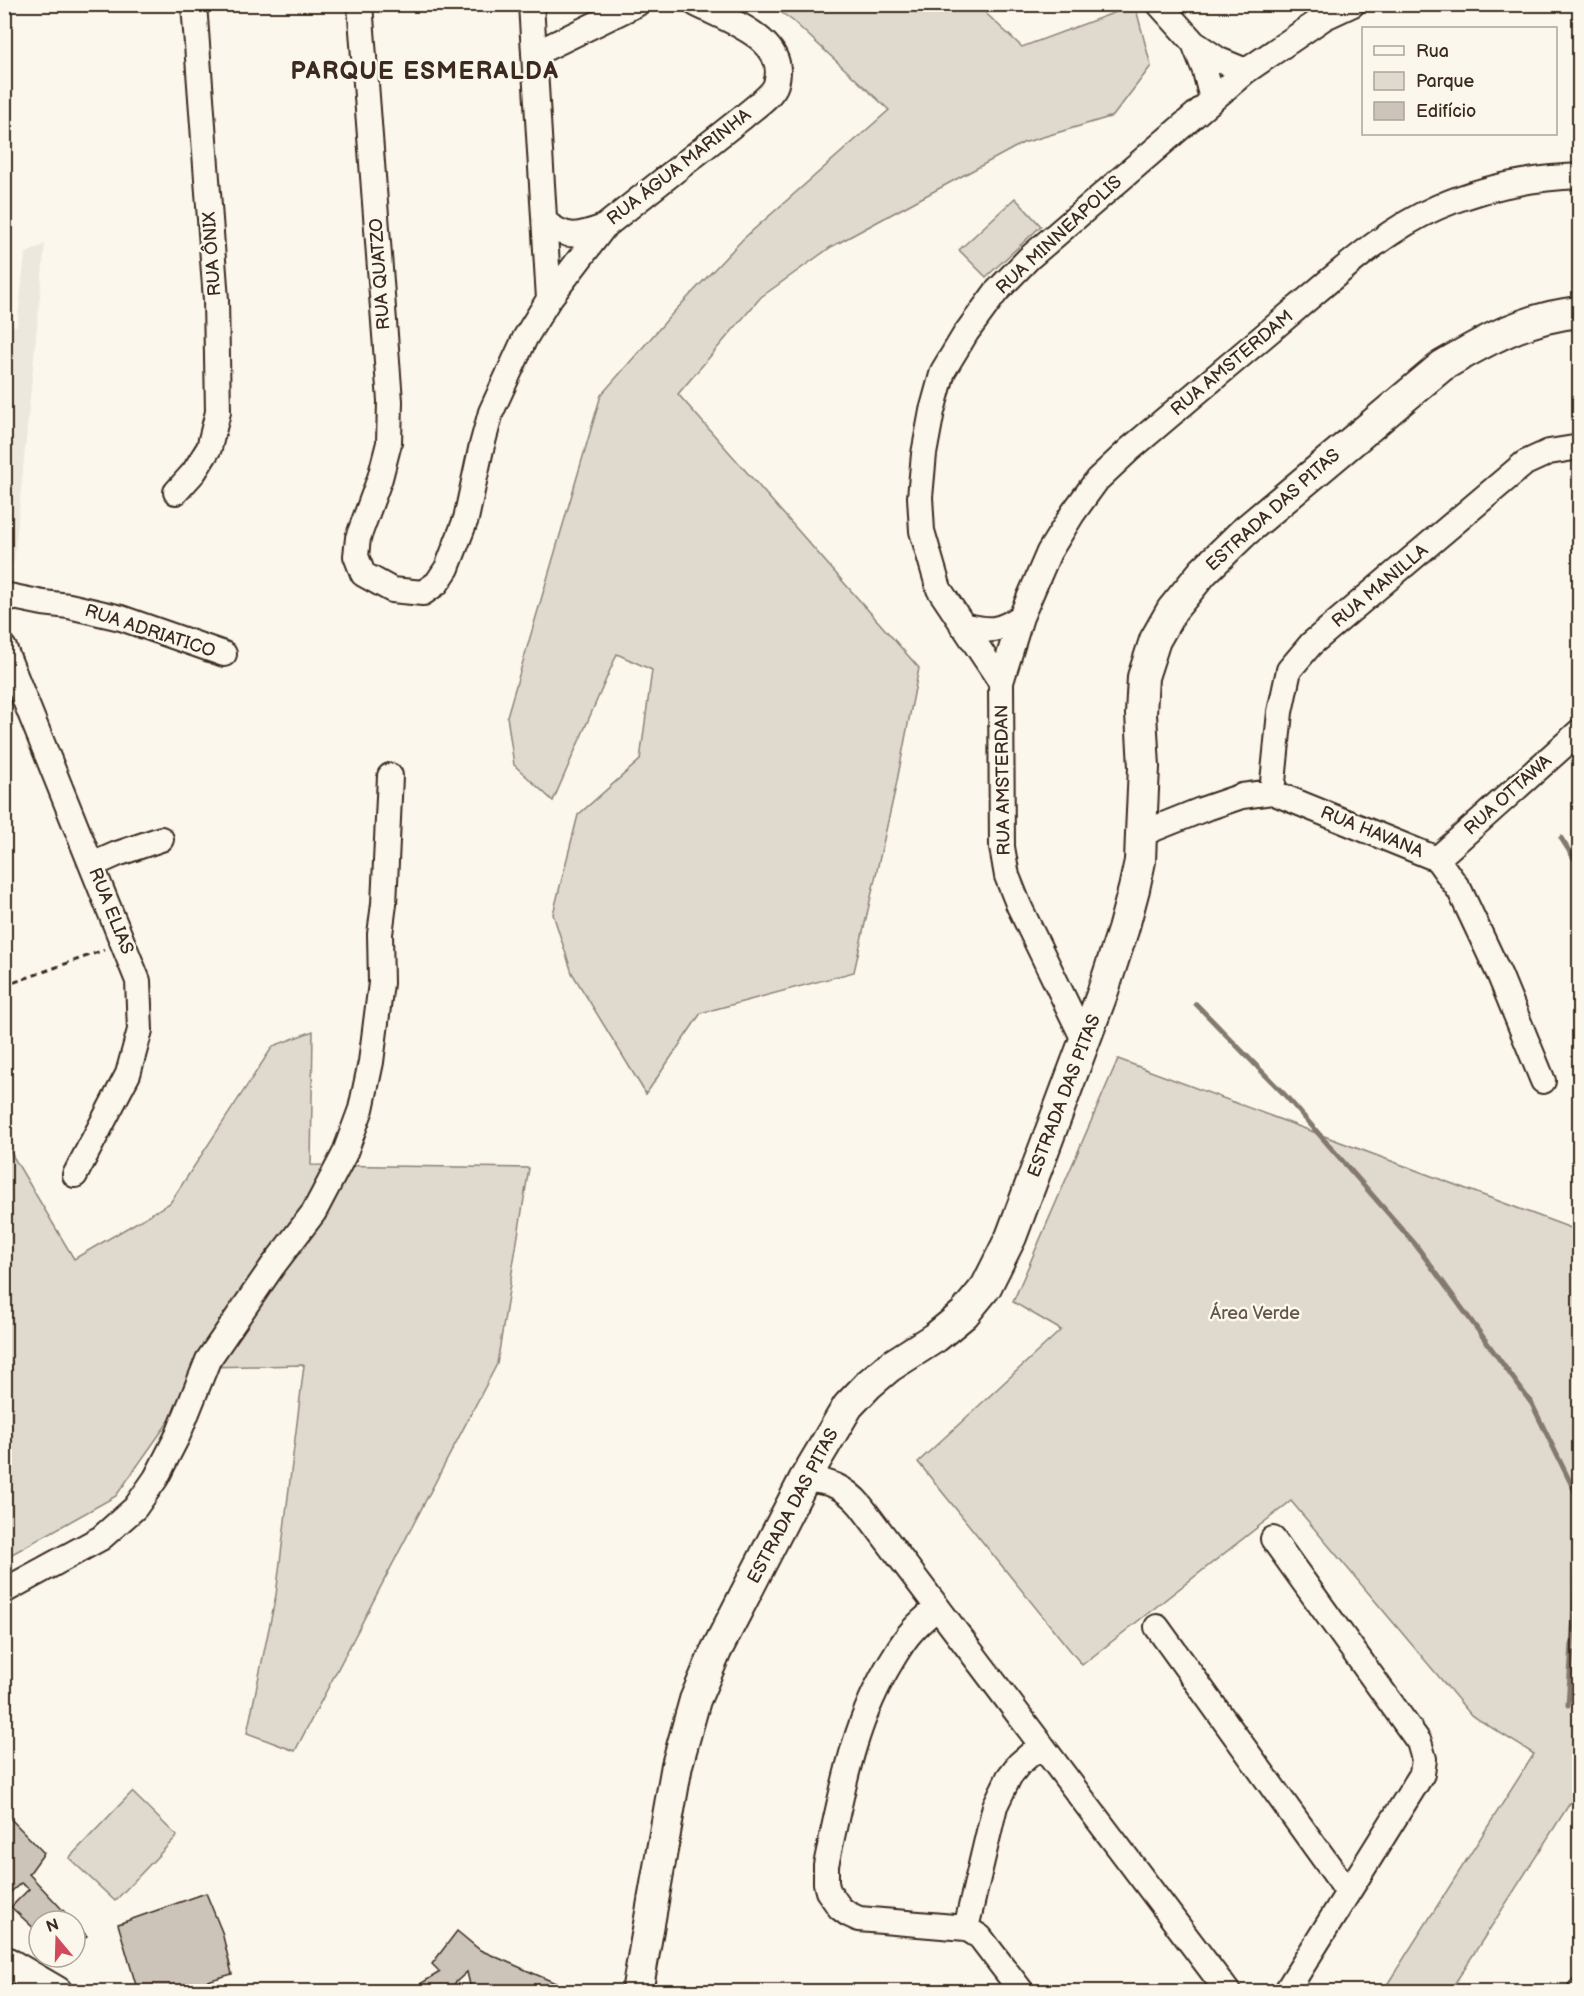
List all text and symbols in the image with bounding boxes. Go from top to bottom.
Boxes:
legend [1362,27,1557,135]
text: Rua [1416,41,1449,62]
district label: PARQUE ESMERALDA [291,57,559,86]
text: Parque [1416,71,1474,92]
text: Edifício [1416,101,1476,122]
street label: RUA ÁGUA MARINHA [602,103,755,230]
street label: RUA MINNEAPOLIS [992,171,1126,299]
street label: RUA ÔNIX [197,210,225,297]
street label: RUA QUATZO [366,217,394,331]
street label: RUA AMSTERDAM [1167,306,1297,420]
street label: ESTRADA DAS PITAS [1202,444,1344,576]
street label: RUA MANILLA [1328,540,1432,632]
street label: RUA ADRIATICO [82,600,218,662]
street label: RUA AMSTERDAN [991,704,1015,856]
street label: RUA OTTAWA [1460,750,1556,840]
street label: RUA HAVANA [1317,802,1427,862]
street label: RUA ELIAS [84,865,138,957]
street label: ESTRADA DAS PITAS [1023,1012,1105,1180]
park label: Área Verde [1210,1301,1300,1324]
street label: ESTRADA DAS PITAS [743,1425,843,1587]
north arrow [27,1909,87,1969]
text: N [44,1915,61,1937]

